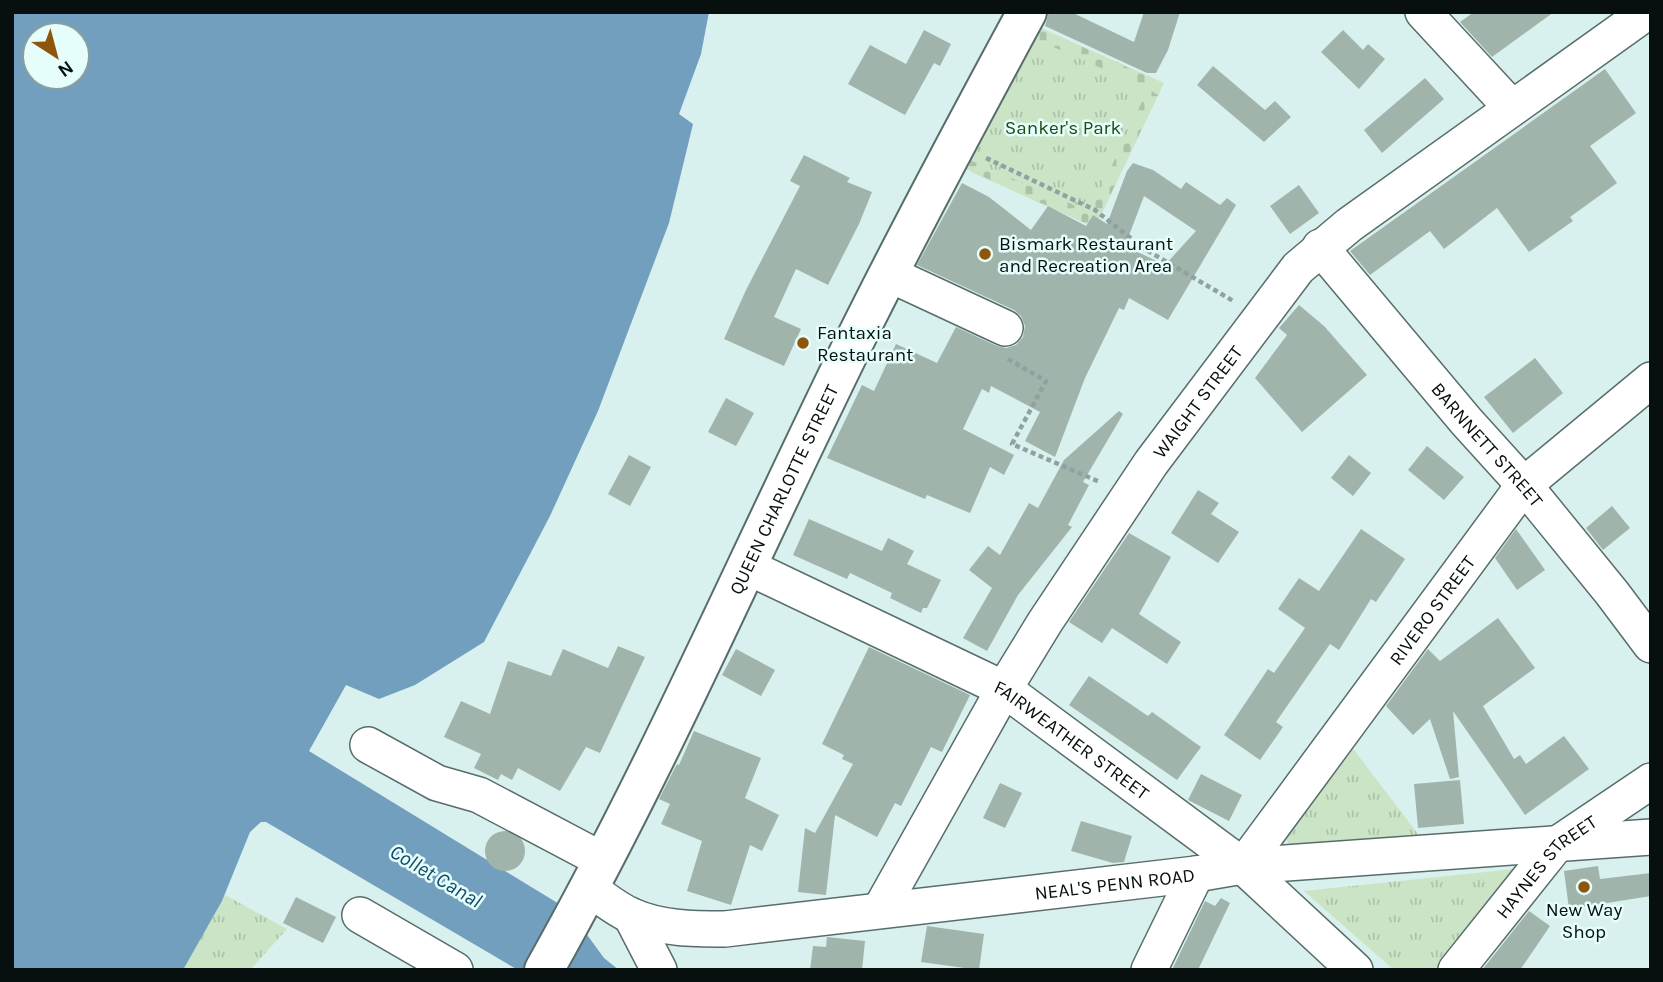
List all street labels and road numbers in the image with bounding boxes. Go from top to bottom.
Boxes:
street label: WAIGHT STREET [1149,341,1248,463]
street label: BARNNETT STREET [1426,378,1548,512]
street label: QUEEN CHARLOTTE STREET [725,381,844,598]
street label: RIVERO STREET [1385,551,1480,670]
street label: FAIRWEATHER STREET [991,676,1153,805]
street label: HAYNES STREET [1492,811,1602,923]
street label: NEAL'S PENN ROAD [1033,864,1196,905]

